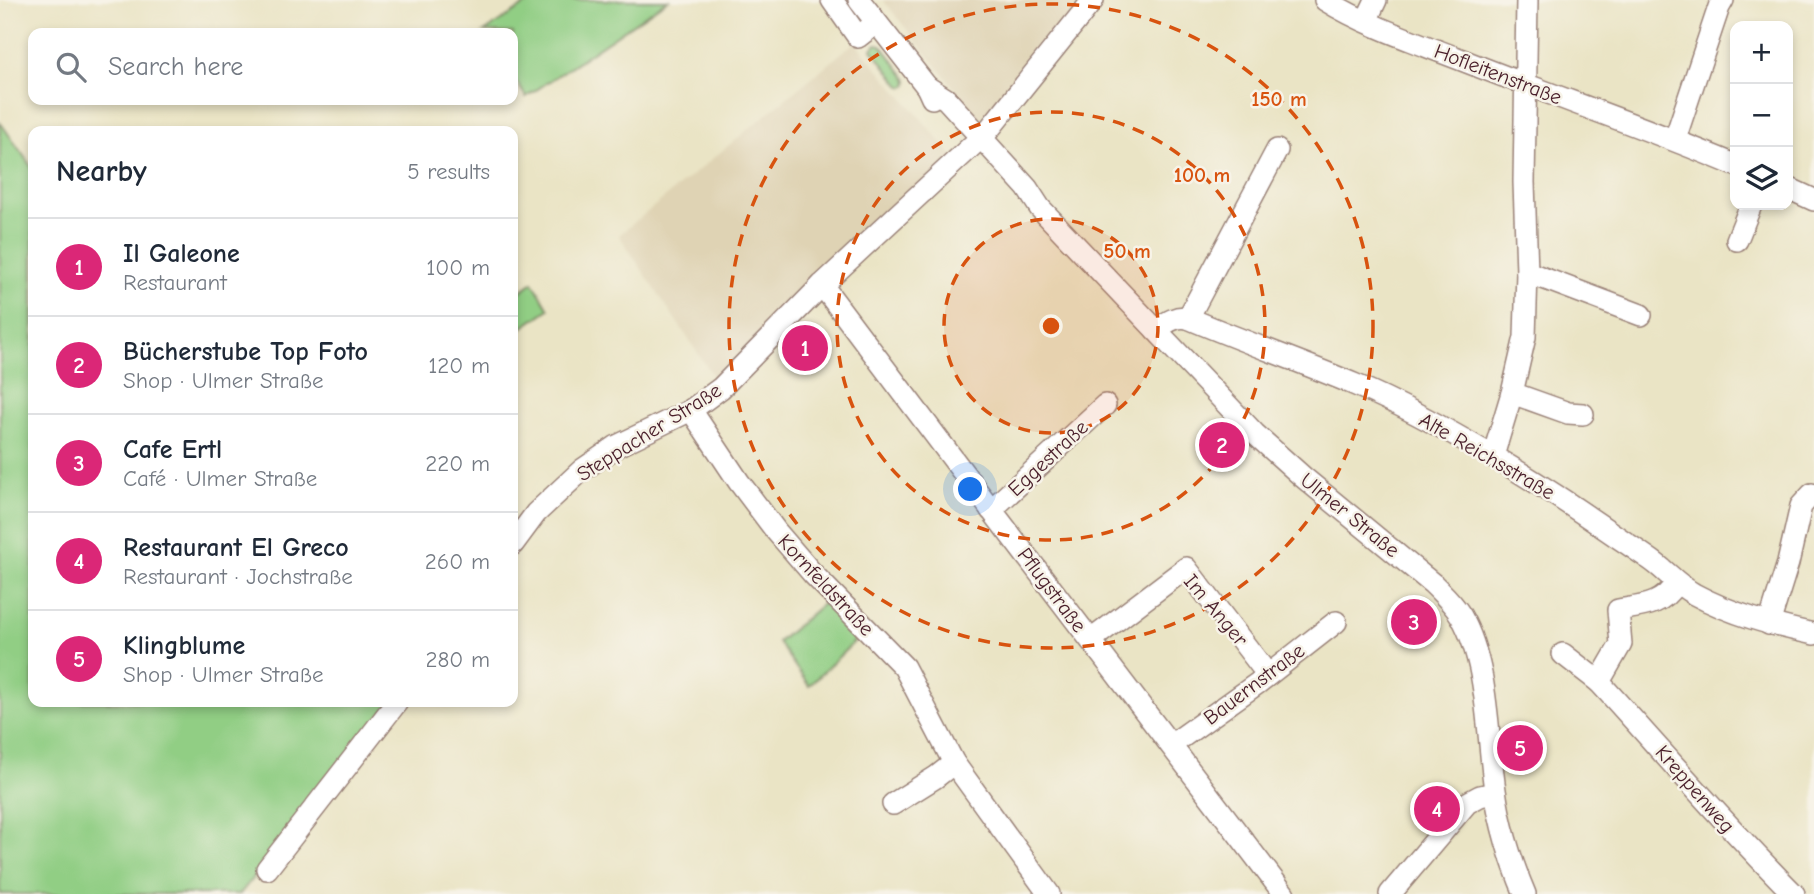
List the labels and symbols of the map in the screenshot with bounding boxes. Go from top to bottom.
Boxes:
street label: Hofleitenstraße [1431,39,1565,109]
text: 150 m [1251,87,1307,111]
text: 100 m [1174,163,1230,187]
text: 50 m [1103,239,1151,263]
centre of rings [1039,314,1063,338]
pin: 1 [782,322,828,374]
street label: Steppacher Straße [572,378,726,486]
street label: Alte Reichsstraße [1415,407,1559,505]
street label: Eggestraße [1003,415,1093,501]
pin: 2 [1199,419,1245,471]
street label: Ulmer Straße [1296,468,1404,562]
your location [953,472,987,506]
street label: Kornfeldstraße [773,529,879,641]
street label: Pflugstraße [1013,543,1091,637]
street label: Im Anger [1179,569,1253,651]
pin: 3 [1391,596,1437,648]
street label: Bauernstraße [1199,638,1309,730]
pin: 5 [1497,722,1543,774]
street label: Kreppenweg [1650,740,1740,838]
pin: 4 [1414,783,1460,835]

